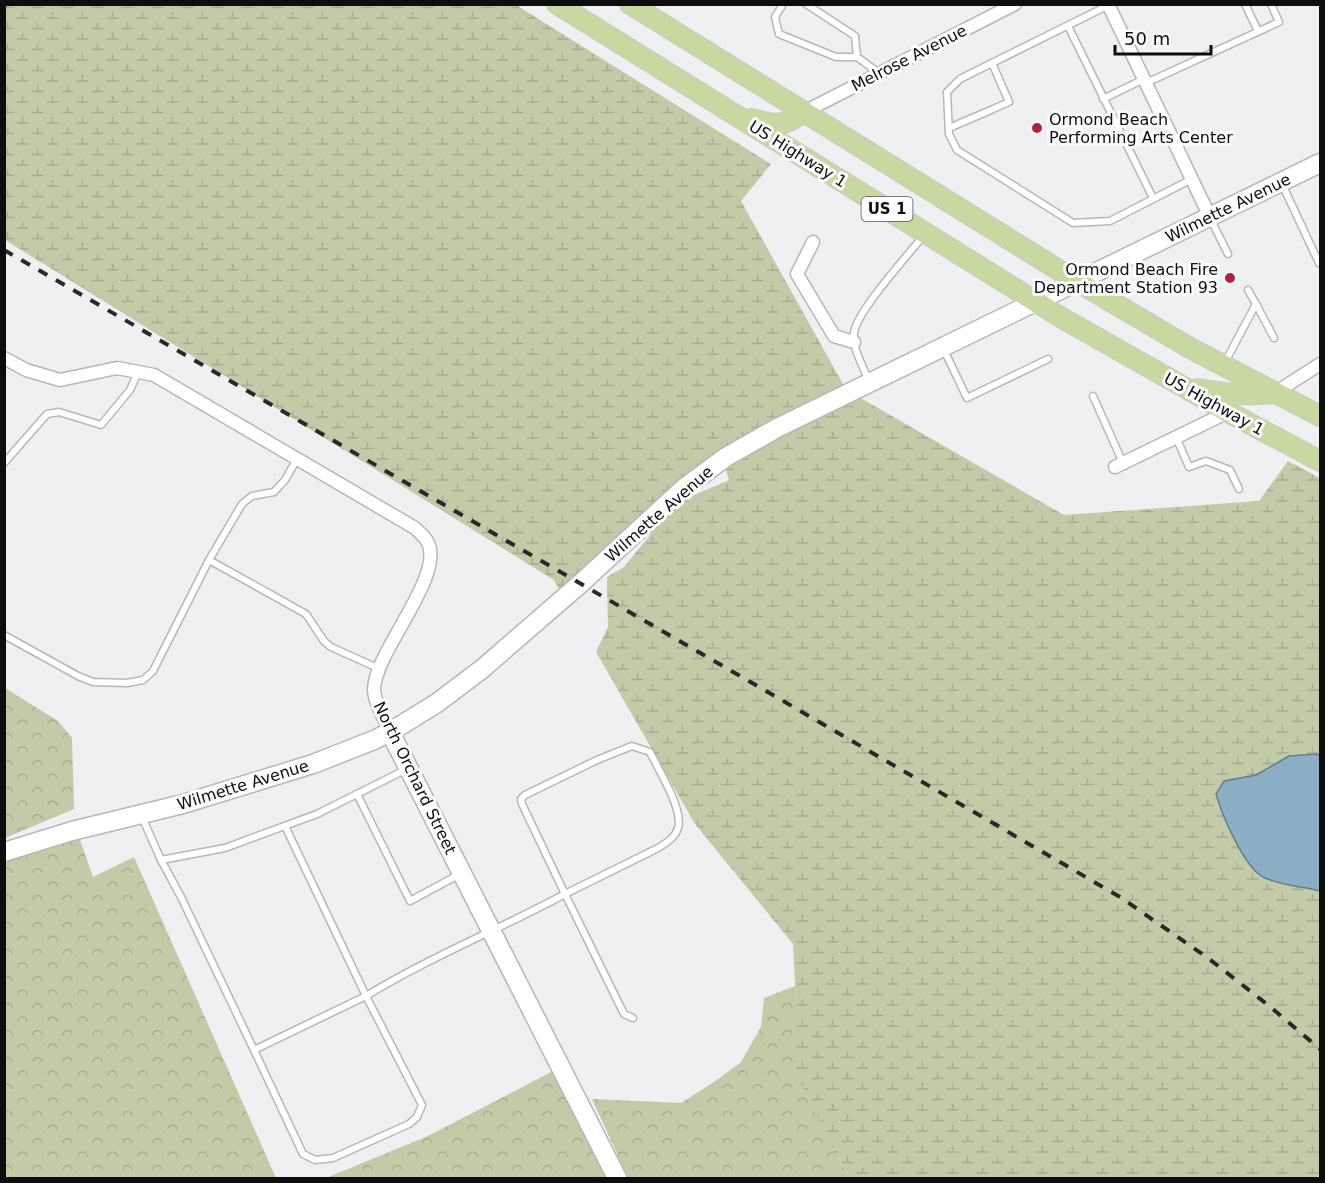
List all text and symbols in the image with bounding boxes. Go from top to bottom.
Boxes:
scale bar [1115,18,1211,56]
street label: Melrose Avenue [848,21,970,95]
text: 50 m [1124,28,1170,49]
place label: Ormond Beach Performing Arts Center [1049,110,1233,147]
street label: US Highway 1 [746,116,850,192]
marker: Ormond Beach Performing Arts Center [1030,121,1044,135]
street label: Wilmette Avenue [1162,169,1294,247]
road number: US 1 [862,197,912,221]
place label: Ormond Beach Fire Department Station 93 [1034,260,1218,297]
marker: Ormond Beach Fire Department Station 93 [1223,271,1237,285]
street label: US Highway 1 [1161,369,1267,439]
street label: Wilmette Avenue [601,462,717,566]
street label: North Orchard Street [370,699,460,857]
street label: Wilmette Avenue [175,756,311,814]

